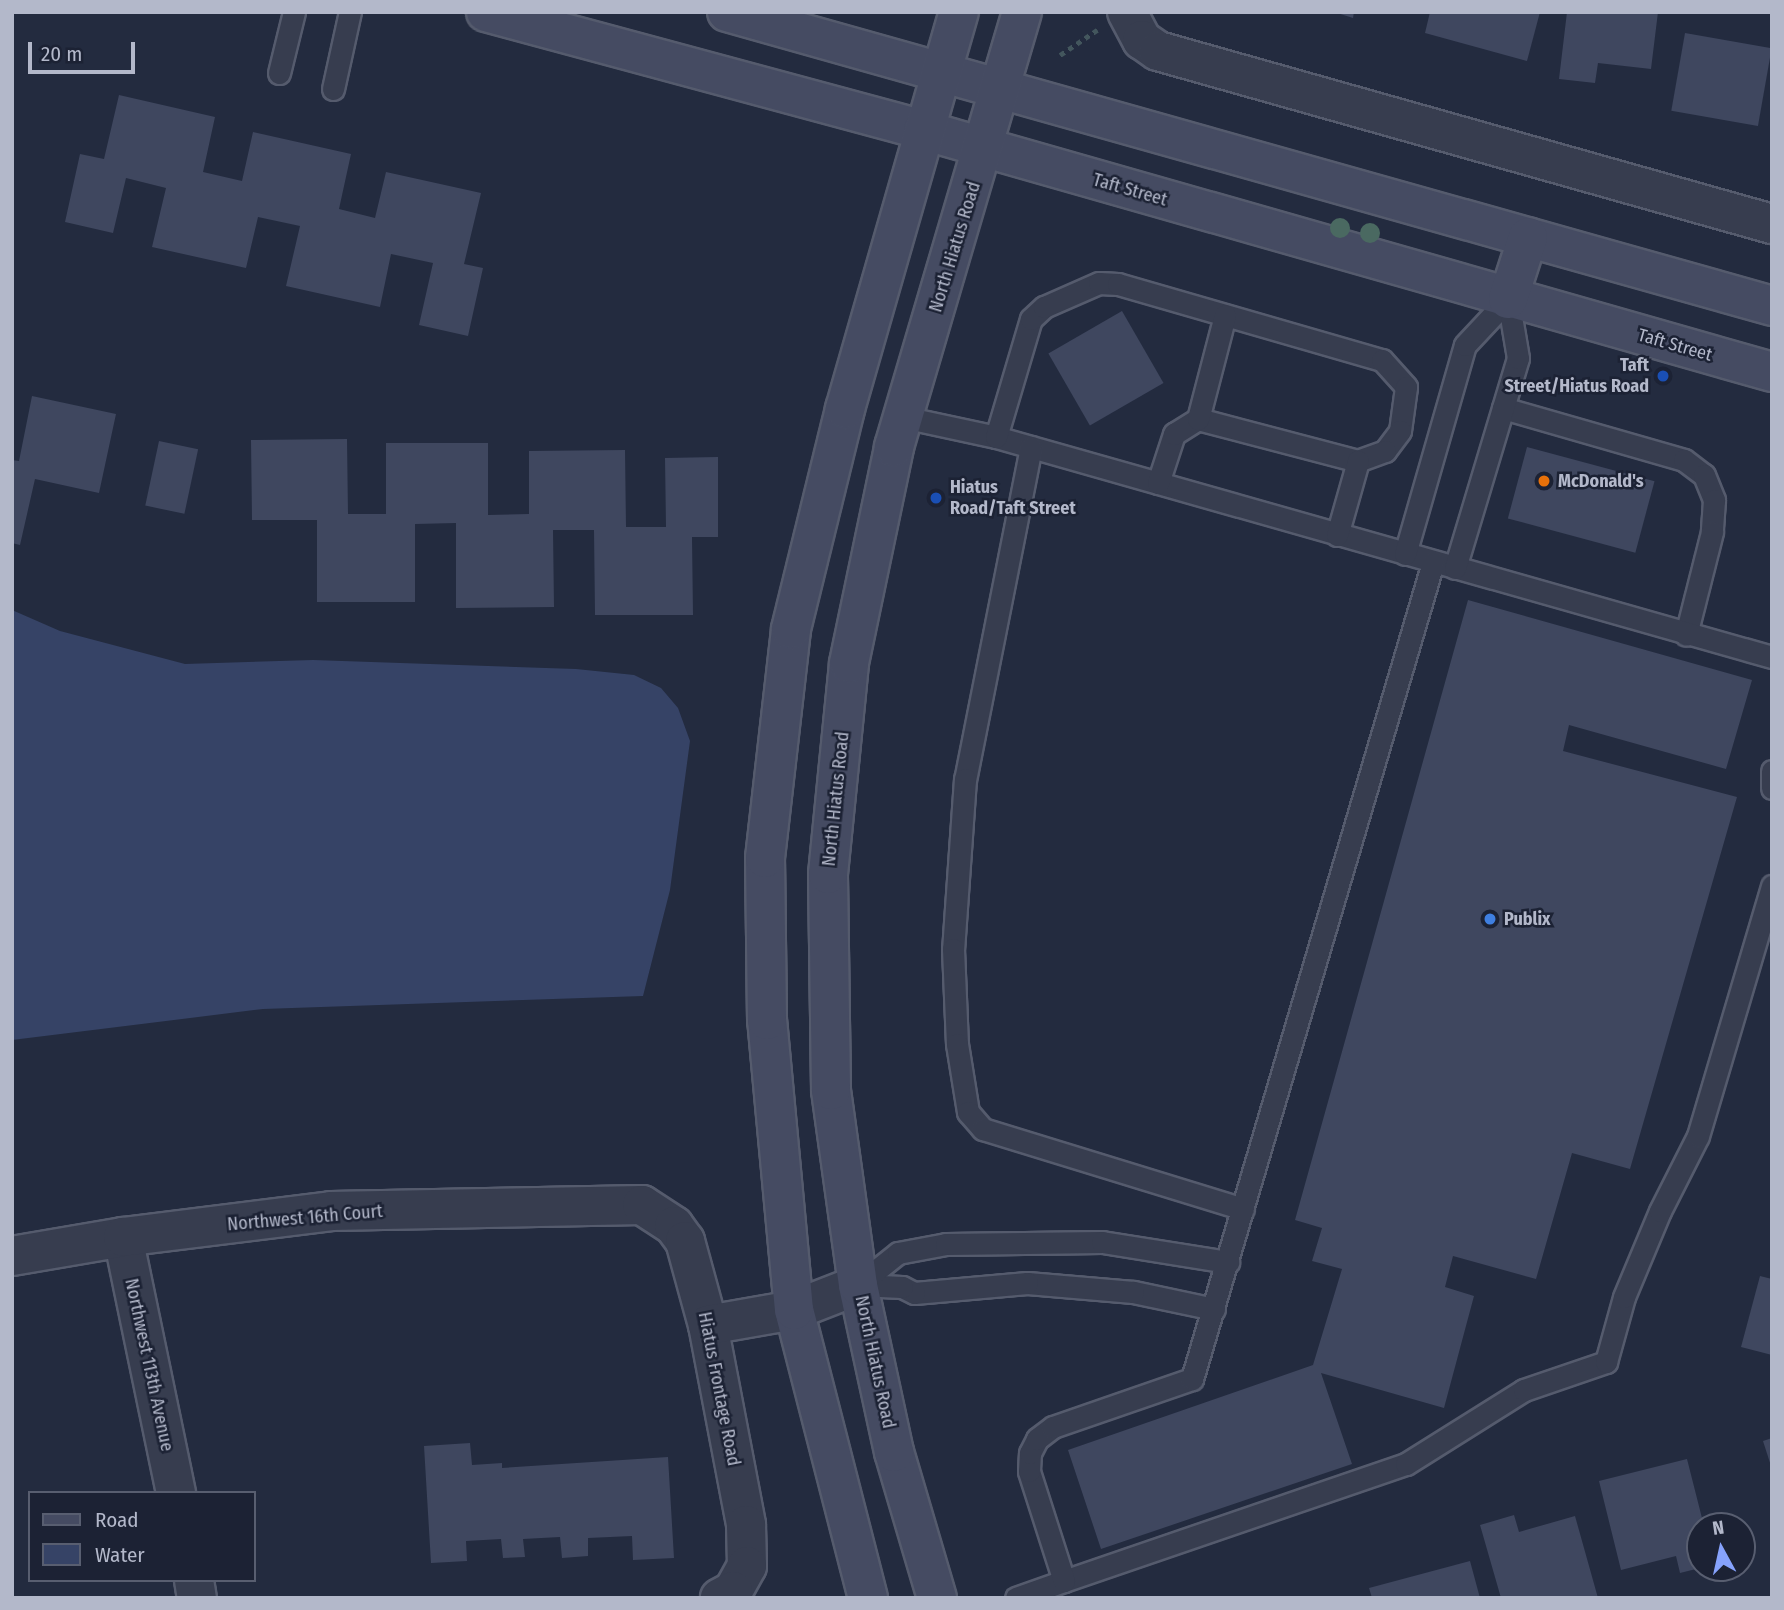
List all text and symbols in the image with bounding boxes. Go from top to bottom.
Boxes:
scale bar [32,28,138,72]
text: 20 m [41,41,82,67]
street label: Taft Street [1090,169,1170,211]
street label: North Hiatus Road [925,179,985,315]
street label: Taft Street [1635,324,1715,366]
place label: Taft Street/Hiatus Road [1504,355,1649,398]
marker: Taft Street/Hiatus Road [1655,368,1671,384]
place label: McDonald's [1558,470,1644,492]
marker: McDonald's [1536,473,1552,489]
place label: Hiatus Road/Taft Street [950,477,1076,520]
marker: Hiatus Road/Taft Street [928,490,944,506]
street label: North Hiatus Road [818,731,854,867]
place label: Publix [1504,908,1551,930]
marker: Publix [1482,911,1498,927]
street label: Northwest 16th Court [226,1200,384,1236]
street label: Northwest 113th Avenue [120,1277,178,1453]
street label: North Hiatus Road [850,1294,900,1430]
street label: Hiatus Frontage Road [693,1310,745,1468]
legend [28,1491,256,1582]
text: Road [95,1507,139,1533]
north arrow [1686,1512,1756,1582]
text: N [1711,1516,1726,1540]
text: Water [95,1542,145,1568]

